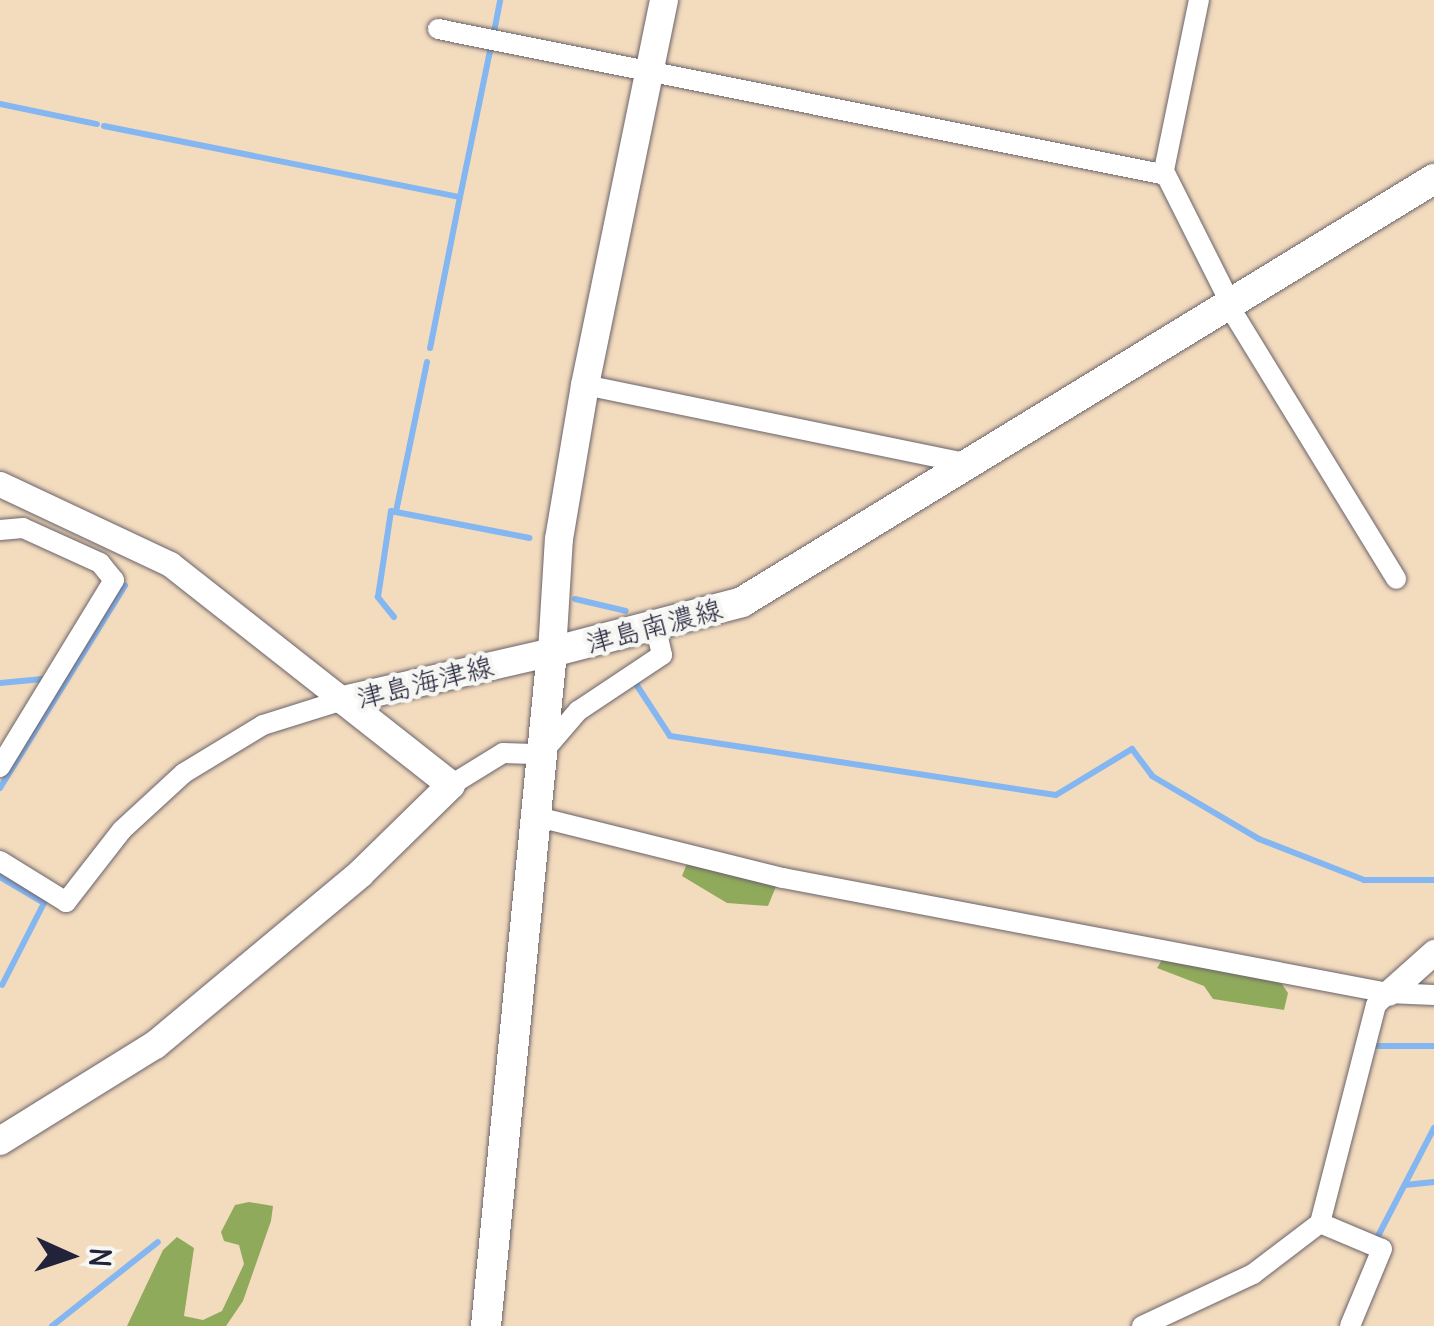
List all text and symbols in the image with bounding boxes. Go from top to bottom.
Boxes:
street label: 津島南濃線 [582,592,726,660]
street label: 津島海津線 [353,649,497,715]
north arrow [20,1206,120,1306]
text: N [81,1247,118,1268]

